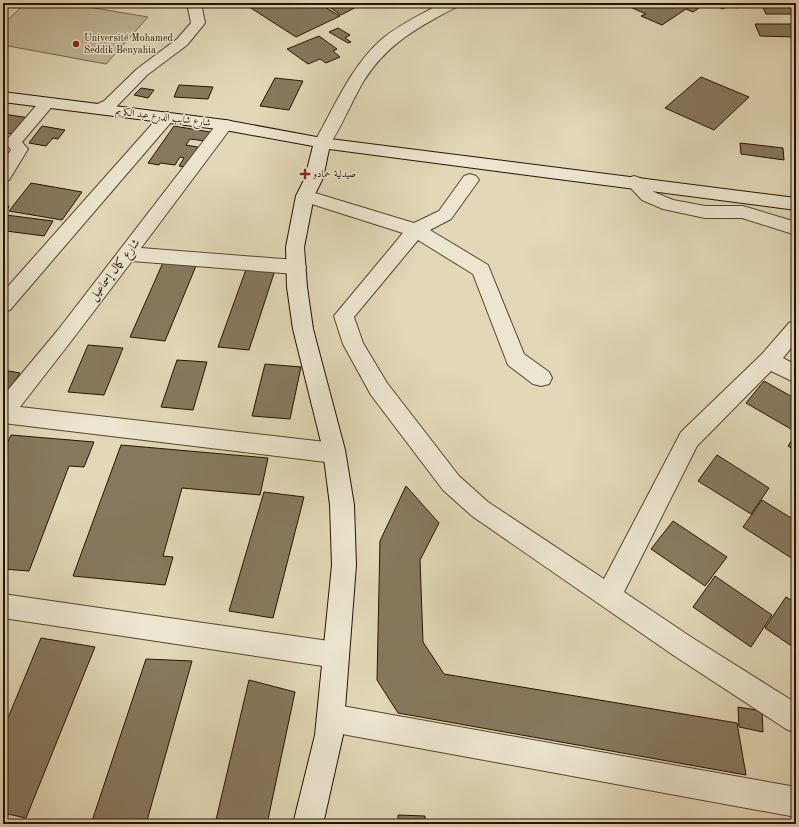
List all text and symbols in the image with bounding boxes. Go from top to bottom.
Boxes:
place label: Université Mohamed Seddik Benyahia [84,33,173,55]
marker: Université Mohamed Seddik Benyahia [71,39,81,49]
street label: شارع شايب الدرع عبد الكريم [114,106,212,132]
marker: صيدلية حمادو [300,169,310,179]
place label: صيدلية حمادو [312,169,356,180]
street label: شارع كمال إسماعيل [86,236,146,305]

